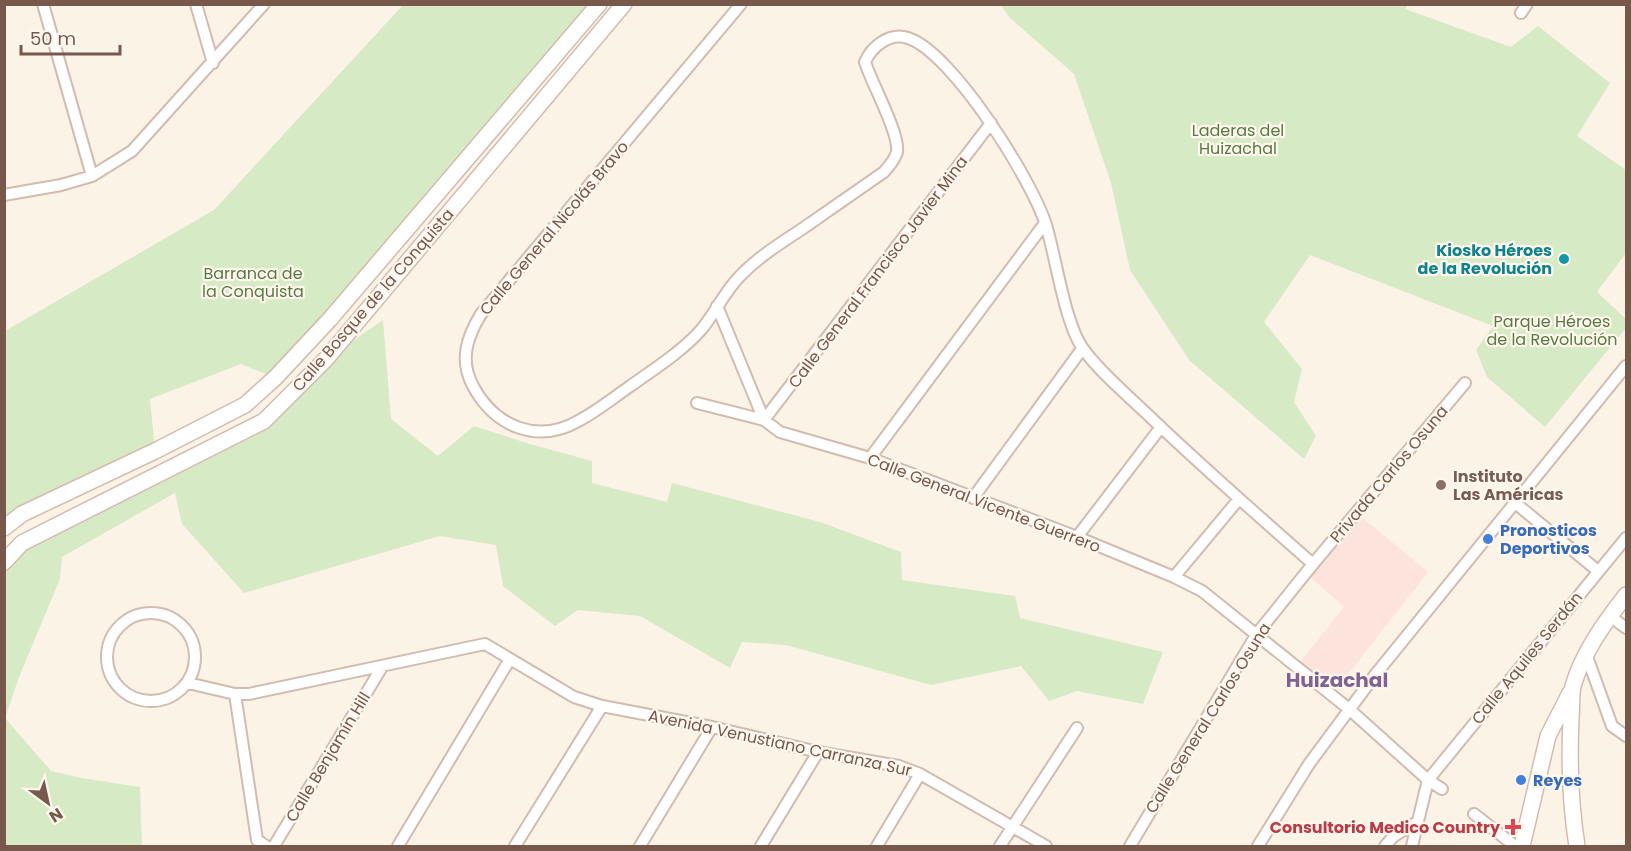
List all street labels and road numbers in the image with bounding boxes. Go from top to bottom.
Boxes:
street label: Calle General Nicolás Bravo [474,136,634,320]
street label: Calle General Francisco Javier Mina [783,151,973,393]
street label: Calle Bosque de la Conquista [287,203,459,397]
street label: Privada Carlos Osuna [1325,400,1453,548]
street label: Calle General Vicente Guerrero [864,448,1104,558]
street label: Calle Aquiles Serdán [1466,587,1588,729]
street label: Calle General Carlos Osuna [1140,618,1276,818]
street label: Calle Benjamín Hill [280,688,376,826]
street label: Avenida Venustiano Carranza Sur [646,704,914,782]

